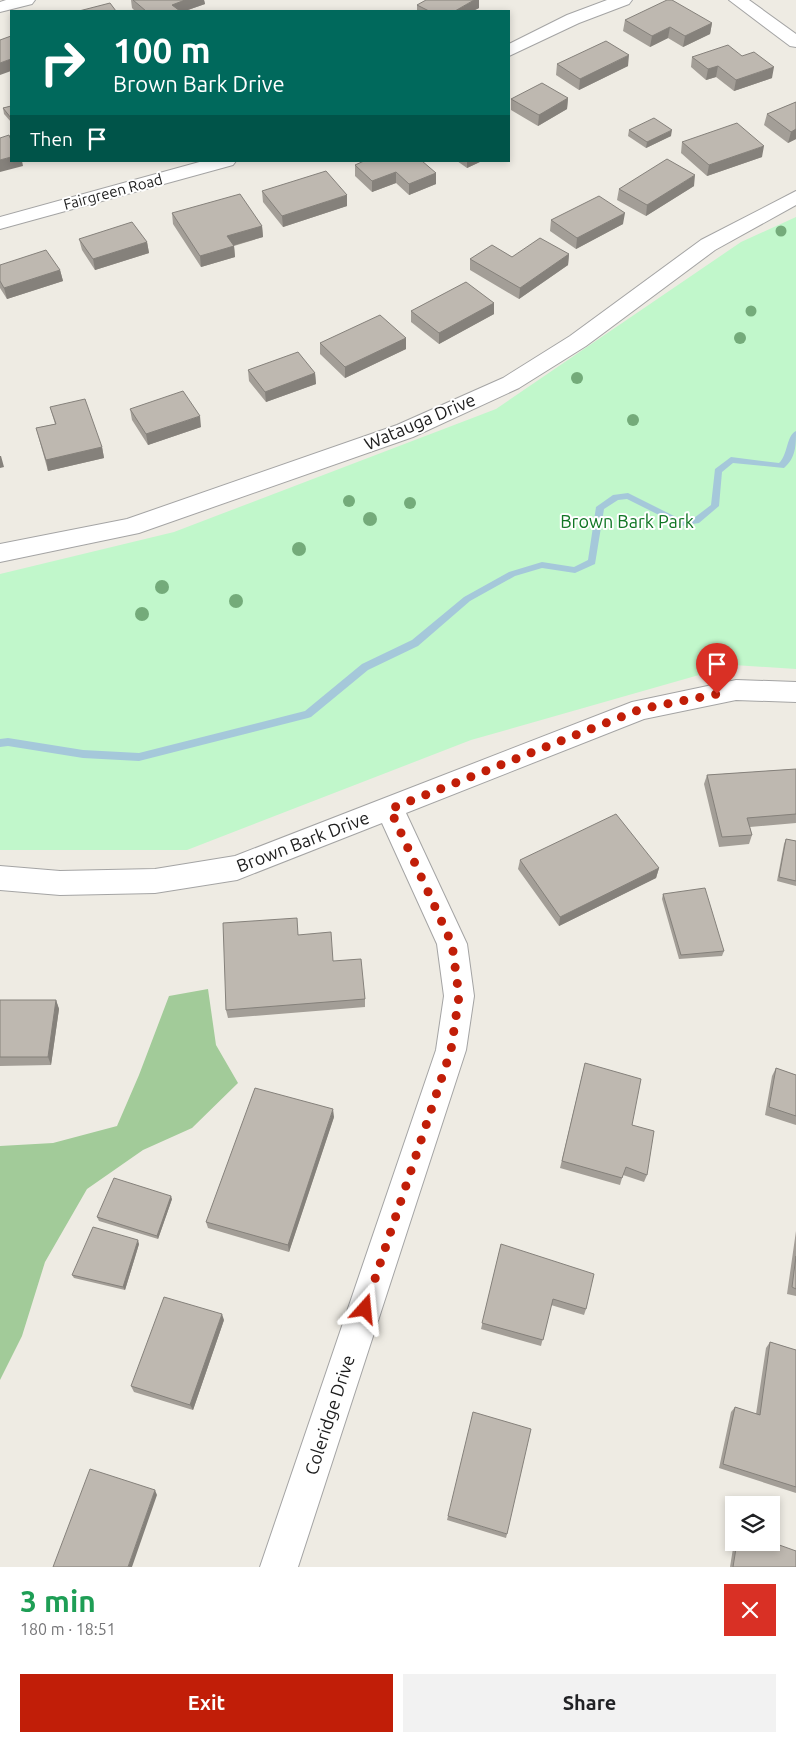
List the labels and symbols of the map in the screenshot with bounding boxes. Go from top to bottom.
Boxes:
street label: Fairgreen Road [62,170,164,213]
street label: Watauga Drive [361,389,478,453]
park label: Brown Bark Park [560,511,694,531]
pin [696,643,738,694]
street label: Brown Bark Drive [234,807,372,876]
position arrow [338,1282,390,1334]
street label: Coleridge Drive [300,1352,358,1477]

